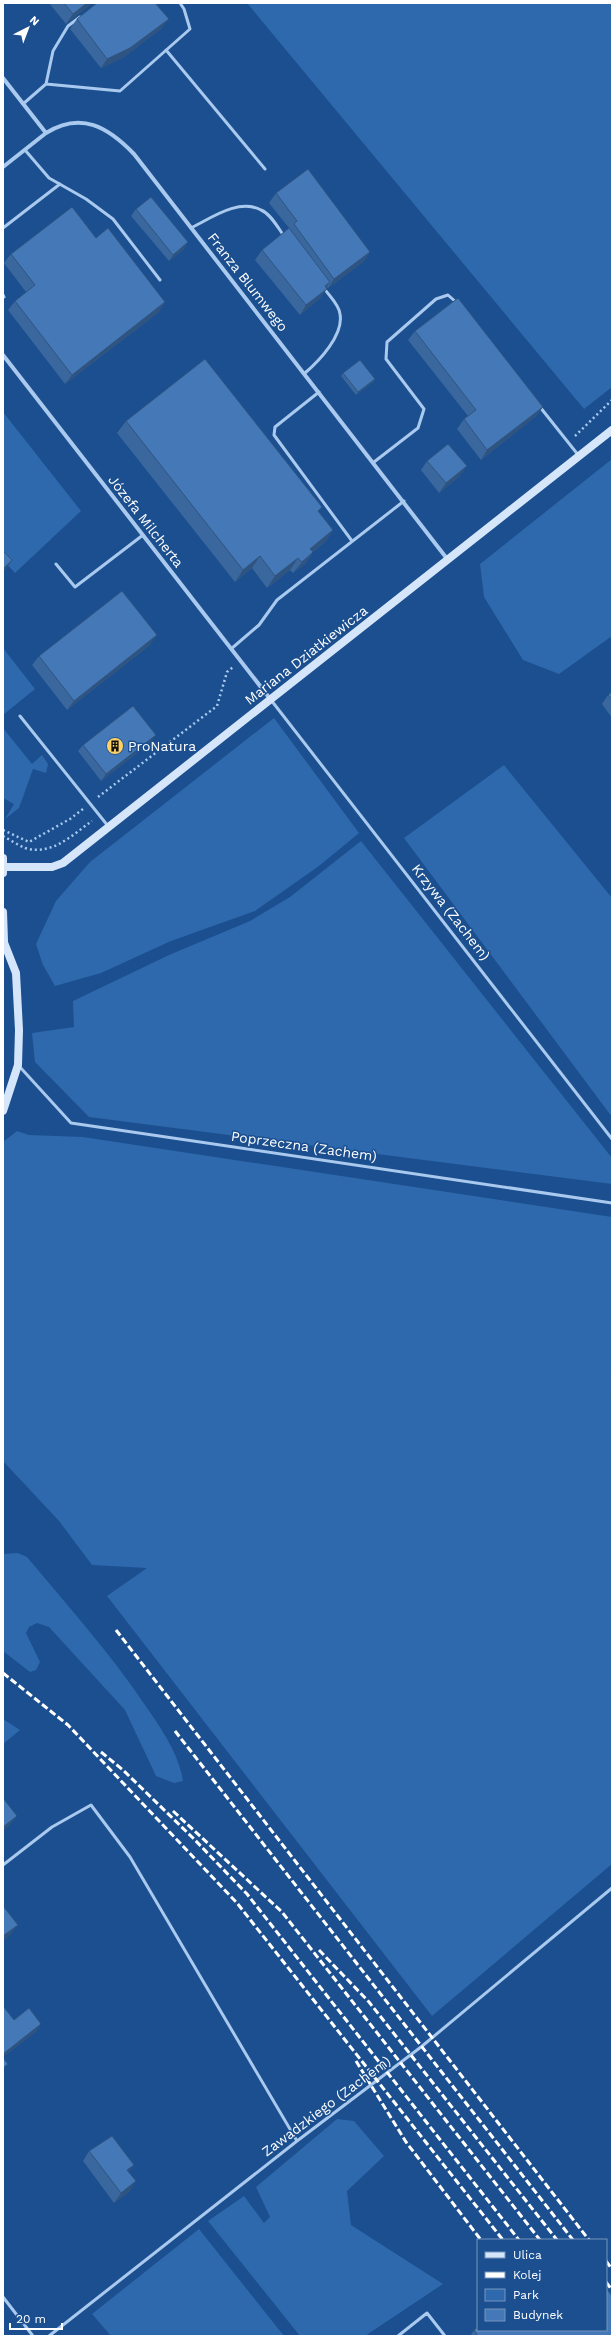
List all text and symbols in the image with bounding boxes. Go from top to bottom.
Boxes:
north arrow [8,8,48,48]
text: N [27,13,42,28]
street label: Franza Blumwego [205,230,291,334]
street label: Józefa Milcherta [105,472,187,570]
street label: Mariana Dziatkiewicza [242,602,371,708]
building icon: ProNatura [105,736,125,756]
place label: ProNatura [128,738,196,754]
street label: Krzywa (Zachem) [409,861,494,963]
street label: Poprzeczna (Zachem) [230,1128,378,1164]
street label: Zawadzkiego (Zachem) [259,2052,393,2160]
legend [477,2239,607,2331]
text: Ulica [513,2248,542,2262]
text: Kolej [513,2268,541,2282]
text: Park [513,2288,539,2302]
scale bar [10,2305,62,2331]
text: Budynek [513,2308,563,2322]
text: 20 m [16,2312,46,2326]

